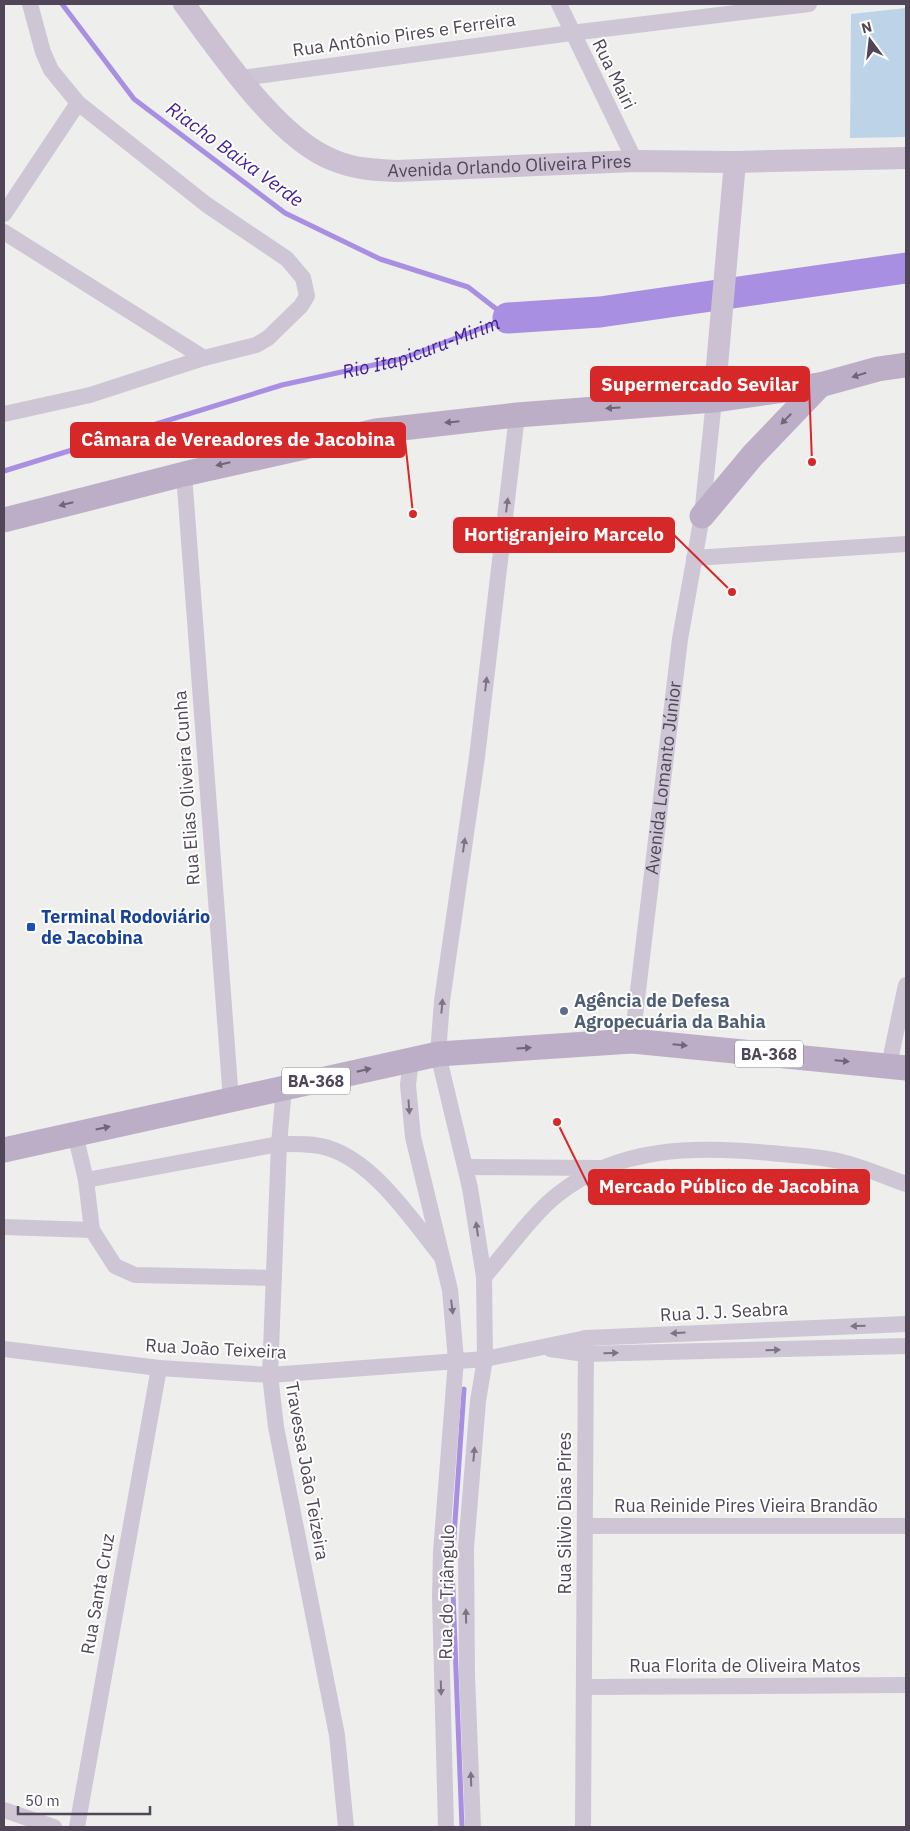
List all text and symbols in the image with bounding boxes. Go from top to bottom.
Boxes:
street label: Rua Antônio Pires e Ferreira [291,7,517,62]
north arrow [845,15,895,65]
text: N [859,17,874,37]
street label: Rua Mairi [588,35,641,113]
water label: Riacho Baixa Verde [162,96,308,212]
street label: Avenida Orlando Oliveira Pires [387,149,632,182]
water label: Rio Itapicuru-Mirim [340,310,503,384]
callout: Supermercado Sevilar [591,367,809,401]
text: Supermercado Sevilar [601,372,799,396]
one-way arrow [851,372,866,379]
one-way arrow [605,404,621,412]
one-way arrow [780,413,792,425]
one-way arrow [443,418,459,426]
callout: Câmara de Vereadores de Jacobina [71,423,405,457]
text: Câmara de Vereadores de Jacobina [81,427,395,451]
one-way arrow [216,460,231,468]
one-way arrow [504,497,512,513]
one-way arrow [58,500,73,508]
callout: Hortigranjeiro Marcelo [454,518,674,552]
text: Hortigranjeiro Marcelo [464,522,664,546]
one-way arrow [482,675,490,691]
street label: Avenida Lomanto Júnior [640,679,686,876]
street label: Rua Elias Oliveira Cunha [168,689,205,886]
one-way arrow [461,837,469,853]
place label: Terminal Rodoviário de Jacobina [41,905,210,949]
marker: Terminal Rodoviário de Jacobina [25,921,37,933]
place label: Agência de Defesa Agropecuária da Bahia [574,989,766,1033]
one-way arrow [438,997,446,1013]
marker: Agência de Defesa Agropecuária da Bahia [558,1005,570,1017]
road number: BA-368 [735,1040,803,1068]
one-way arrow [673,1042,689,1050]
one-way arrow [517,1044,533,1052]
one-way arrow [834,1057,850,1065]
one-way arrow [356,1066,371,1074]
road number: BA-368 [282,1068,350,1094]
one-way arrow [406,1099,414,1115]
one-way arrow [95,1124,110,1132]
callout: Mercado Público de Jacobina [589,1170,869,1204]
text: Mercado Público de Jacobina [599,1174,859,1198]
one-way arrow [473,1220,481,1236]
street label: Rua J. J. Seabra [659,1297,789,1326]
one-way arrow [448,1300,456,1316]
one-way arrow [849,1322,865,1330]
one-way arrow [669,1330,685,1338]
street label: Rua João Teixeira [145,1333,288,1364]
one-way arrow [765,1345,781,1353]
one-way arrow [603,1349,619,1357]
street label: Travessa João Teizeira [280,1380,335,1562]
street label: Rua Silvio Dias Pires [553,1432,576,1594]
one-way arrow [470,1446,478,1462]
street label: Rua Reinide Pires Vieira Brandão [614,1494,878,1517]
street label: Rua do Triângulo [434,1524,459,1660]
street label: Rua Santa Cruz [76,1532,119,1656]
one-way arrow [462,1608,470,1624]
street label: Rua Florita de Oliveira Matos [629,1654,861,1677]
one-way arrow [437,1680,445,1696]
one-way arrow [467,1770,475,1786]
scale bar [18,1784,150,1816]
text: 50 m [25,1791,60,1810]

